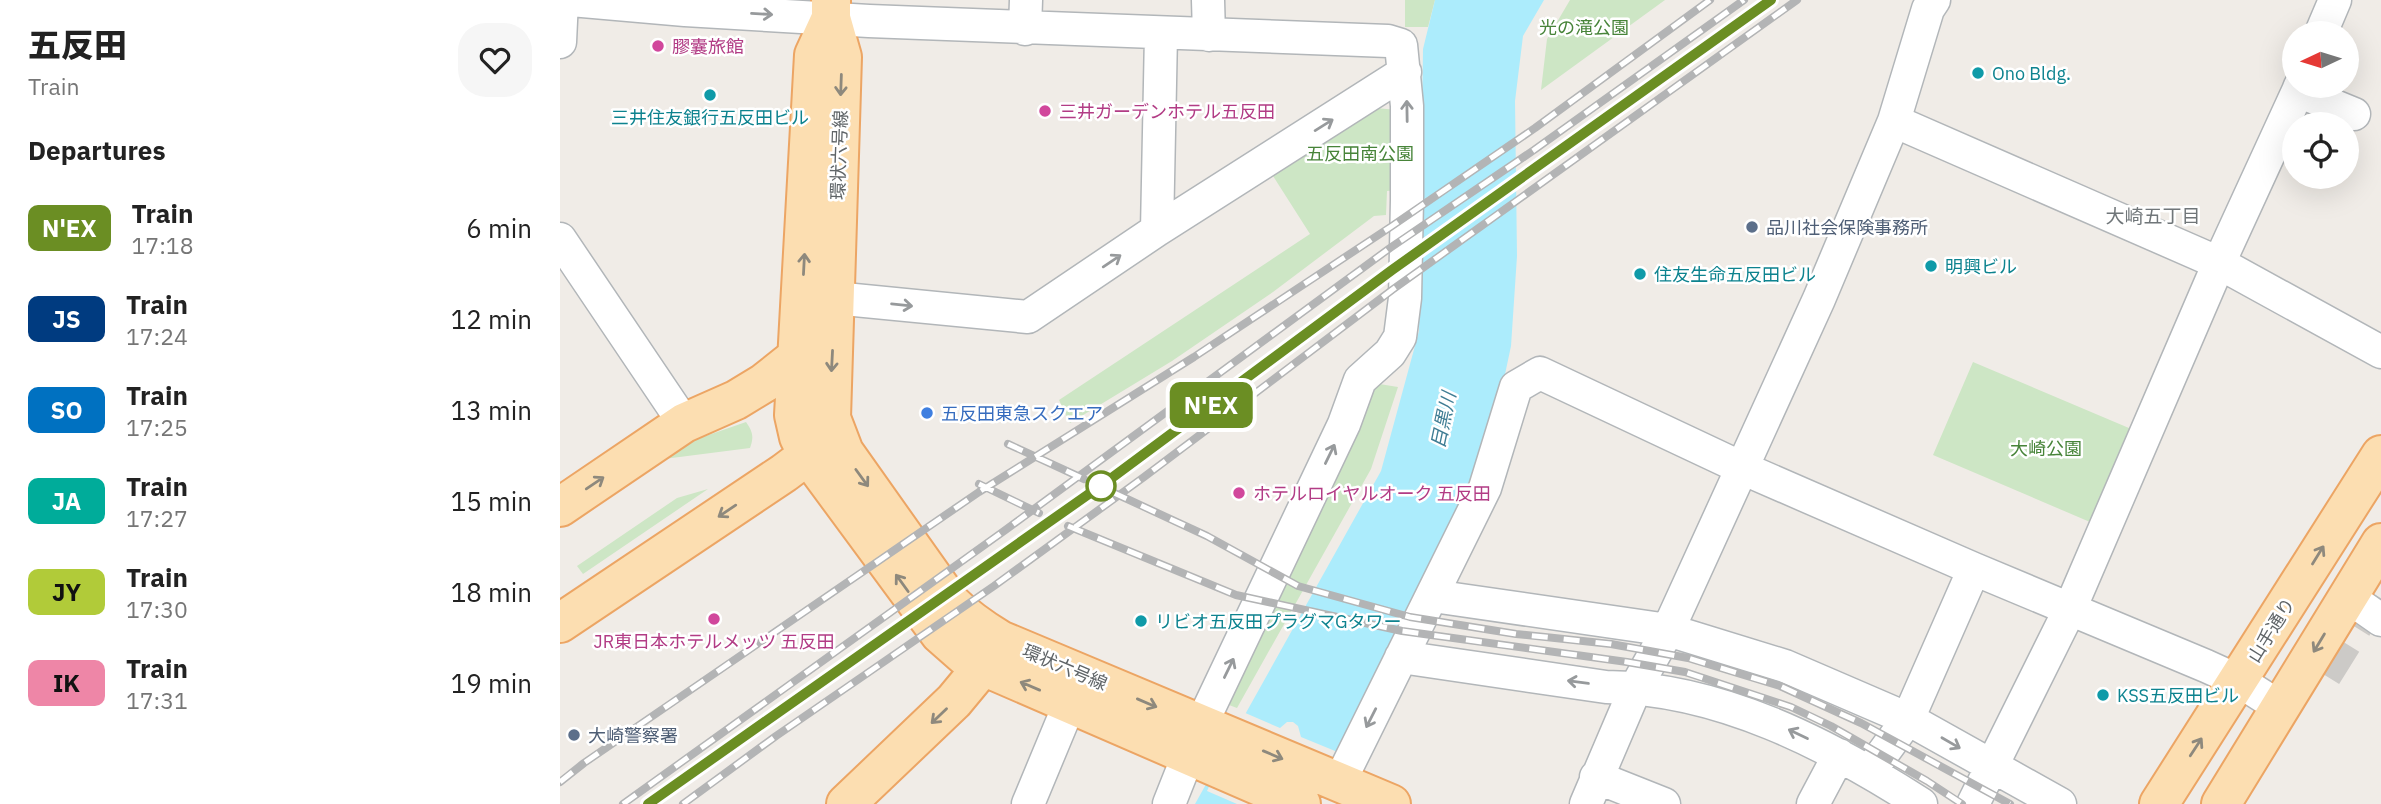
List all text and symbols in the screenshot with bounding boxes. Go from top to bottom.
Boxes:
one-way arrow [750,8,772,21]
park label: 光の滝公園 [1539,16,1629,39]
north arrow [2282,21,2359,98]
map controls [2282,21,2359,189]
text: 五反田 [28,23,127,66]
button: heart [458,23,532,97]
place label: 膠囊旅館 [672,35,744,58]
marker: 膠囊旅館 [650,38,666,54]
place label: Ono Bldg. [1992,62,2071,85]
marker: Ono Bldg. [1970,65,1986,81]
text: Train [28,71,80,101]
one-way arrow [835,73,848,96]
marker: 三井住友銀行五反田ビル [702,87,718,103]
place label: 三井ガーデンホテル五反田 [1059,100,1275,123]
one-way arrow [1400,100,1413,123]
marker: 三井ガーデンホテル五反田 [1037,103,1053,119]
place label: 三井住友銀行五反田ビル [611,106,809,129]
street label: 環状六号線 [826,110,852,200]
button: locate [2282,112,2359,189]
one-way arrow [1314,117,1333,132]
text: Departures [28,133,166,167]
park label: 五反田南公園 [1306,142,1414,165]
text: Train [132,196,193,230]
district label: 大崎五丁目 [2105,204,2201,228]
text: 6 min [466,211,532,245]
text: N'EX [42,212,97,244]
place label: 品川社会保険事務所 [1766,216,1928,239]
marker: 品川社会保険事務所 [1744,219,1760,235]
text: 17:18 [132,230,193,260]
one-way arrow [797,252,810,275]
one-way arrow [1102,254,1121,268]
place label: 明興ビル [1945,255,2017,278]
marker: 明興ビル [1923,258,1939,274]
place label: 住友生命五反田ビル [1654,263,1816,286]
marker: 住友生命五反田ビル [1632,266,1648,282]
text: Train [126,287,188,321]
one-way arrow [891,299,913,312]
text: 12 min [451,302,532,336]
text: JS [52,303,81,335]
text: 17:24 [126,321,188,351]
one-way arrow [826,349,839,372]
text: Train [126,378,188,412]
line badge: N'EX [1162,382,1260,428]
water label: 目黒川 [1425,388,1461,450]
text: N'EX [1184,389,1238,421]
text: 13 min [451,393,532,427]
text: SO [50,394,83,426]
place label: 五反田東急スクエア [941,402,1103,425]
marker: 五反田東急スクエア [919,405,935,421]
text: 17:25 [126,412,188,442]
park label: 大崎公園 [2010,437,2082,460]
one-way arrow [1324,444,1337,465]
one-way arrow [855,468,869,487]
text: Train [126,469,188,503]
unlabelled marker [1086,471,1116,501]
one-way arrow [585,476,604,490]
place label: ホテルロイヤルオーク 五反田 [1253,482,1491,505]
text: 15 min [451,484,532,518]
text: JA [52,485,81,517]
marker: ホテルロイヤルオーク 五反田 [1231,485,1247,501]
text: 17:27 [126,503,188,533]
one-way arrow [718,504,737,518]
one-way arrow [2311,545,2325,565]
text: Train [126,560,188,594]
one-way arrow [895,574,909,593]
text: 18 min [451,575,532,609]
text: JY [52,576,81,608]
street label: 山手通り [2242,593,2300,667]
text: 17:30 [126,594,188,624]
place label: リビオ五反田プラグマGタワー [1155,610,1402,633]
marker: JR東日本ホテルメッツ 五反田 [706,611,722,627]
marker: リビオ五反田プラグマGタワー [1133,613,1149,629]
place label: JR東日本ホテルメッツ 五反田 [594,630,834,653]
one-way arrow [2312,633,2327,652]
street label: 環状六号線 [1019,639,1111,695]
text: Train [126,651,188,685]
one-way arrow [1223,658,1236,679]
text: 19 min [451,666,532,700]
text: IK [53,667,80,699]
one-way arrow [1567,676,1590,689]
one-way arrow [1020,679,1041,692]
place label: KSS五反田ビル [2117,684,2239,707]
text: 17:31 [126,685,188,715]
marker: KSS五反田ビル [2095,687,2111,703]
one-way arrow [1136,697,1157,710]
one-way arrow [930,707,947,724]
one-way arrow [1363,707,1377,728]
place label: 大崎警察署 [588,724,678,747]
marker: 大崎警察署 [566,727,582,743]
one-way arrow [1788,727,1809,741]
one-way arrow [1940,736,1960,750]
one-way arrow [2189,737,2203,757]
one-way arrow [1262,750,1284,763]

